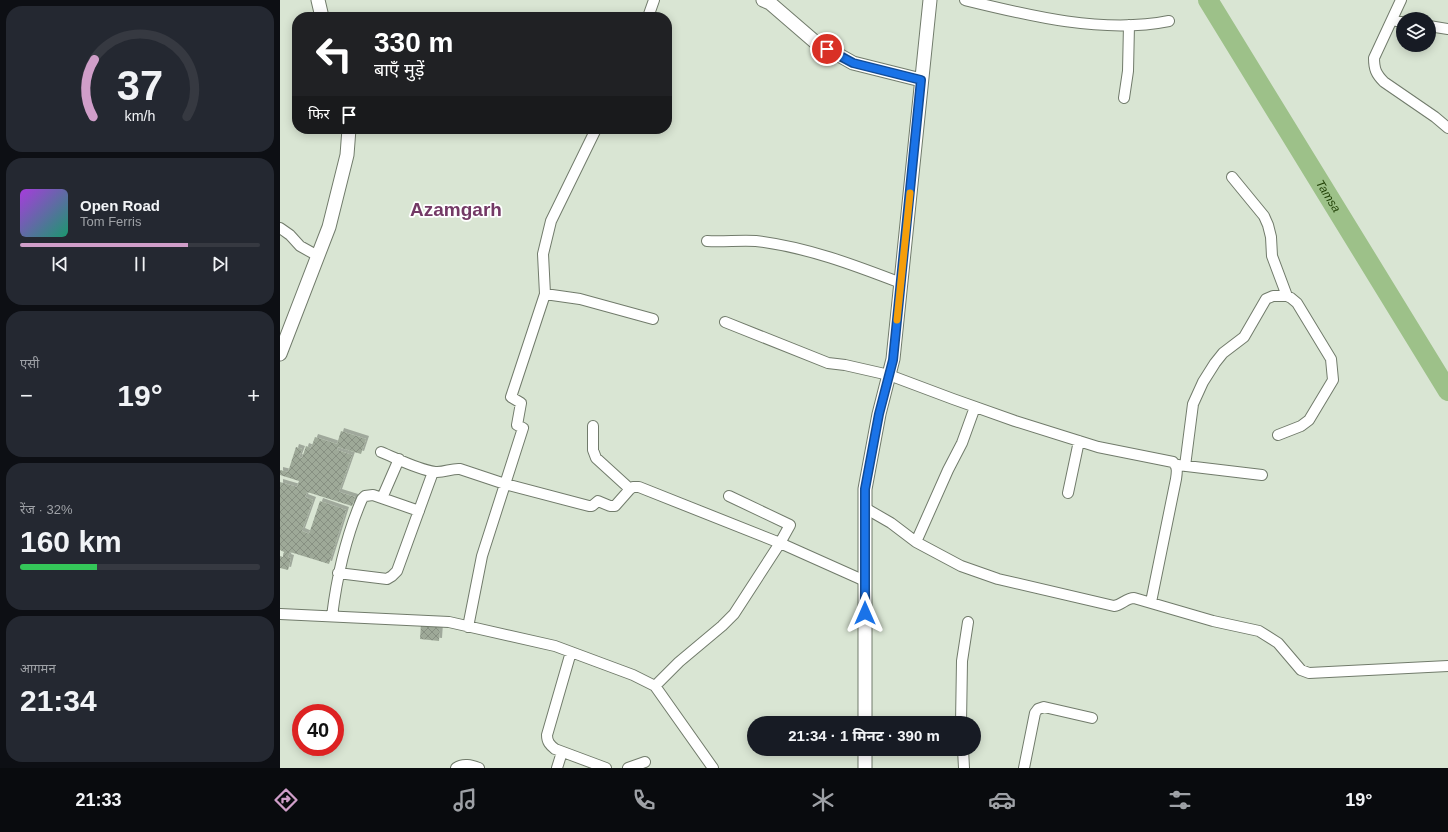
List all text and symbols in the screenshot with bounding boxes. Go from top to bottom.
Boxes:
map controls [1396,12,1436,52]
button: layers [1396,12,1436,52]
text: 330 m [374,27,453,58]
icon: left [308,28,360,80]
pin [810,32,844,66]
icon: arrive [816,38,838,60]
text: बाएँ मुड़ें [374,60,424,80]
text: 37 [117,62,163,109]
icon: arrive [338,104,360,126]
text: फिर [308,105,330,122]
text: km/h [125,108,156,124]
water label: Tamsa [1313,177,1344,215]
text: Open Road [80,197,160,214]
district label: Azamgarh [410,199,502,220]
text: Tom Ferris [80,214,141,229]
icon: previous [49,253,71,275]
icon: pause [129,253,151,275]
icon: next [209,253,231,275]
text: एसी [20,356,39,371]
text: 19° [117,379,163,412]
text: − [20,383,33,408]
text: + [247,383,260,408]
text: रेंज · 32% [20,502,73,517]
text: 160 km [20,525,122,558]
position arrow [844,592,886,634]
text: आगमन [20,661,56,676]
text: 21:34 [20,684,97,717]
speed limit sign: 40 [292,704,344,756]
text: 21:34 · 1 मिनट · 390 m [788,727,940,744]
icon: directions [272,786,300,814]
icon: music [451,786,479,814]
icon: phone [630,786,658,814]
icon: climate [809,786,837,814]
icon: car [988,786,1016,814]
icon: filters [1166,786,1194,814]
text: 21:33 [75,790,121,810]
text: 19° [1345,790,1372,810]

